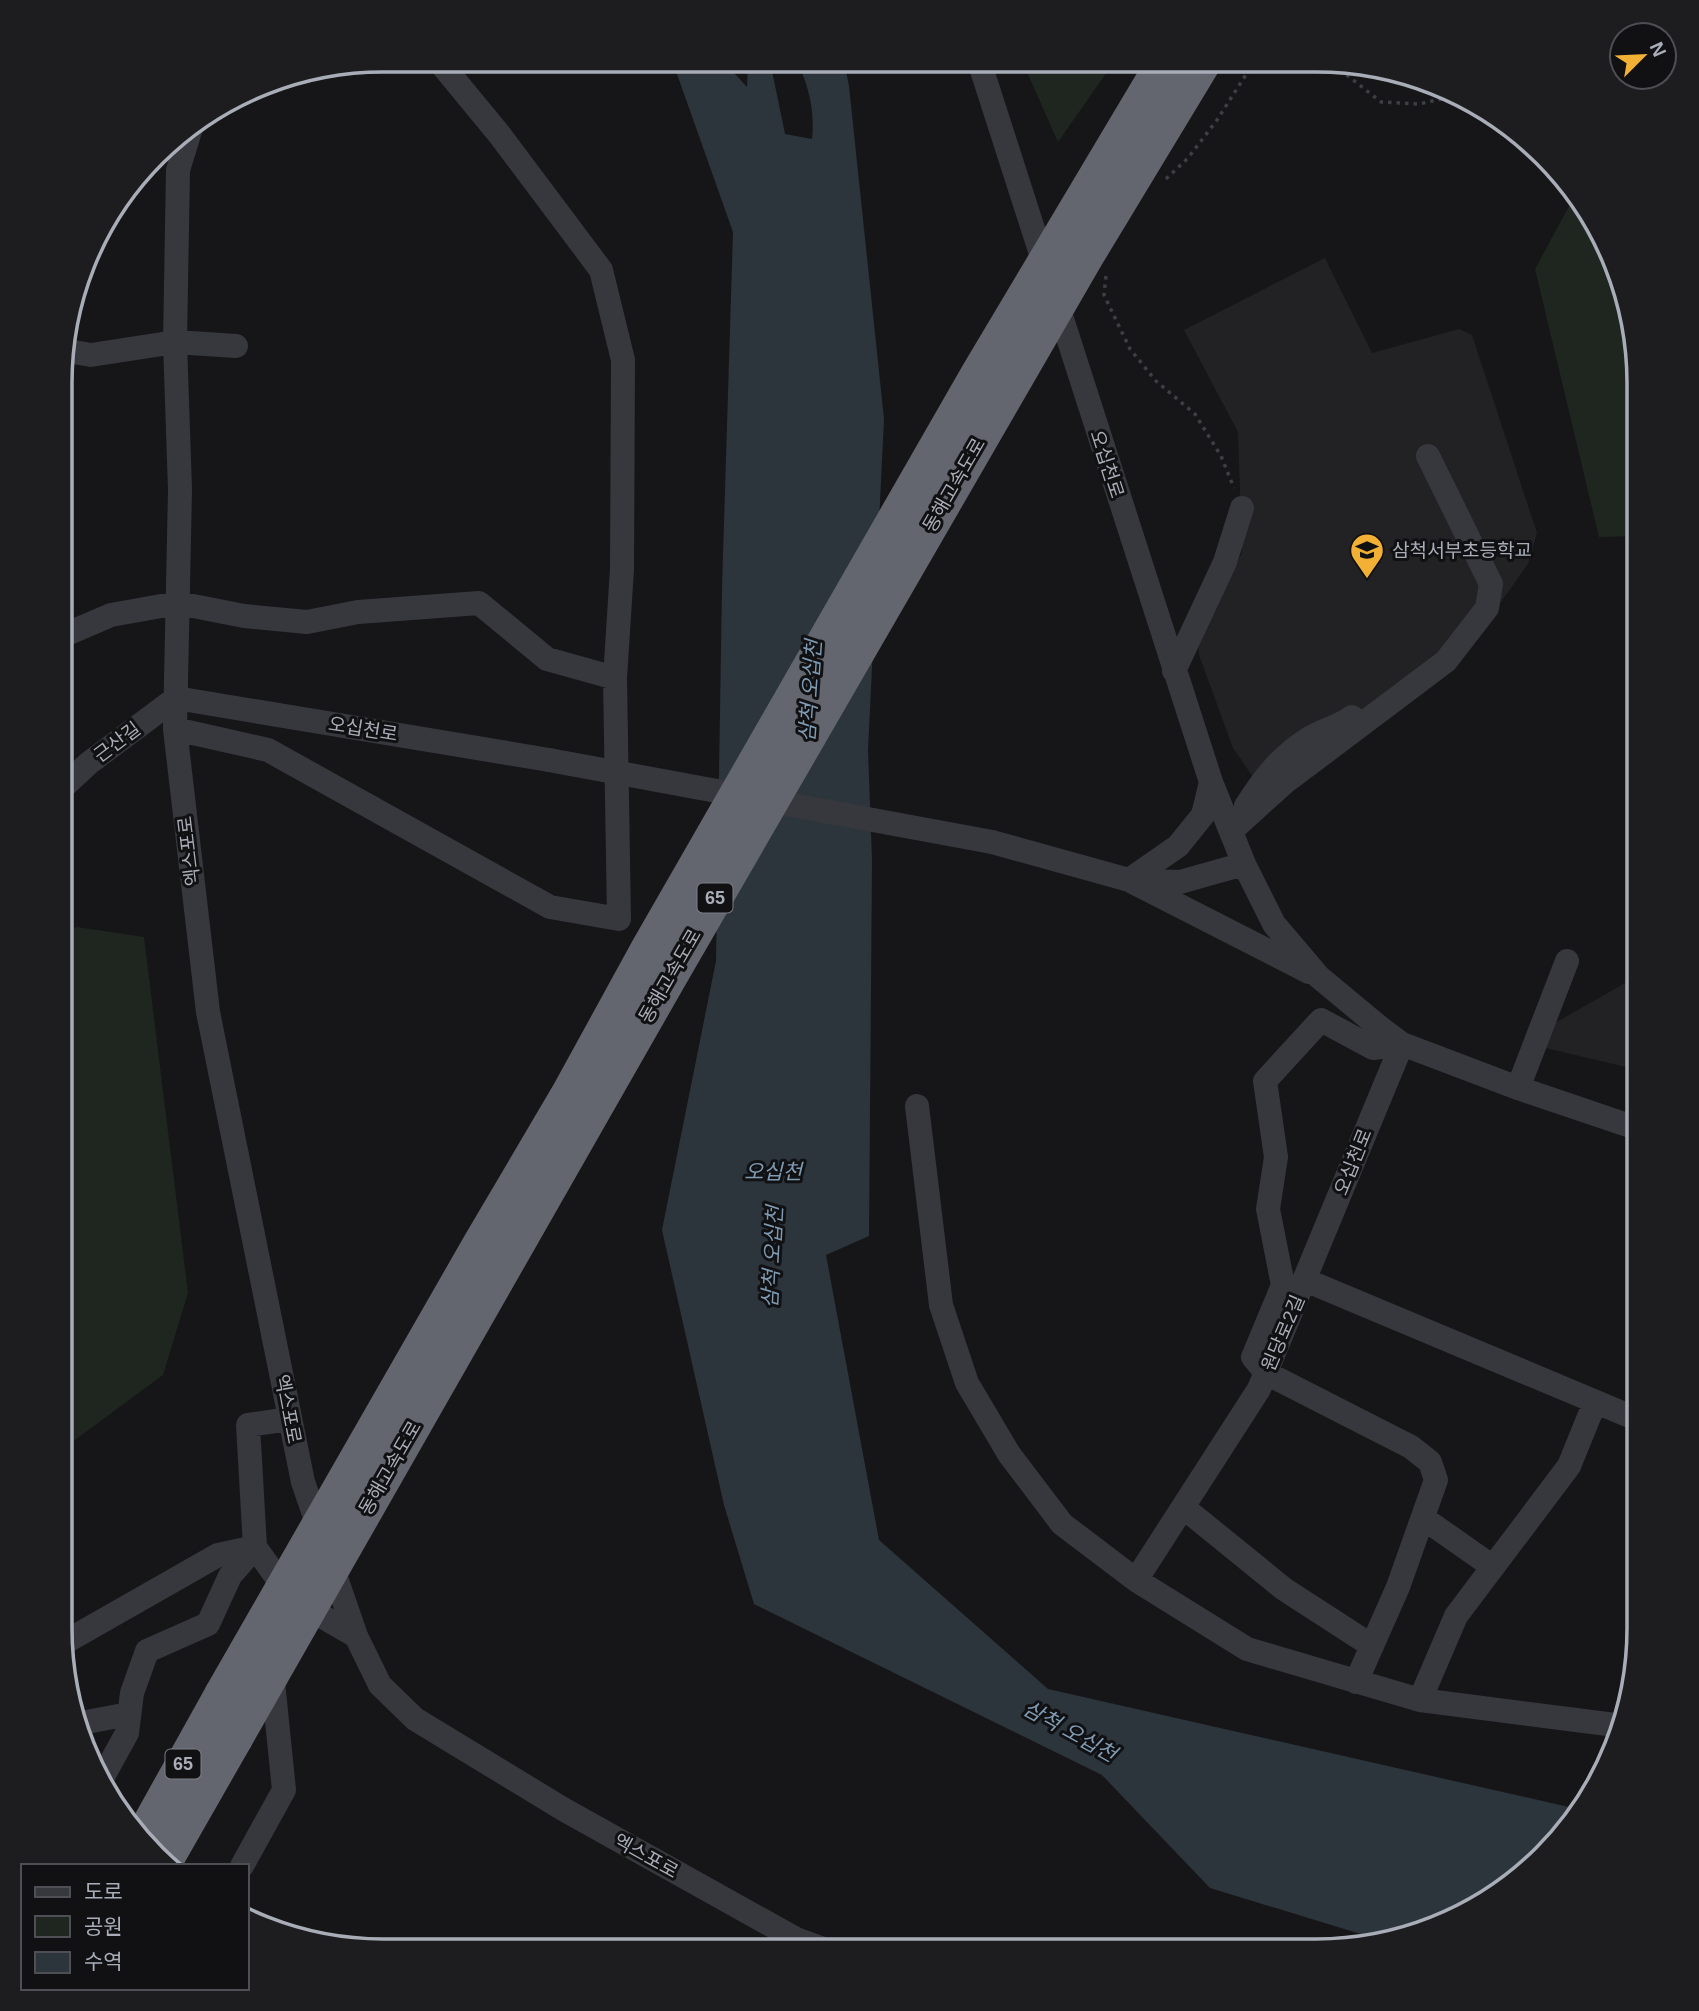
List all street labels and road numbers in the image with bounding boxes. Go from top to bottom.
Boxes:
street label: 오십천로 [1086,428,1128,500]
street label: 동해고속도로 [919,434,989,536]
street label: 오십천로 [327,713,399,745]
street label: 근산길 [90,718,144,766]
street label: 엑스포로 [174,815,204,887]
road number: 65 [698,884,732,912]
street label: 동해고속도로 [635,925,705,1027]
street label: 오십천로 [1330,1126,1376,1198]
street label: 원당로2길 [1258,1292,1308,1374]
street label: 엑스포로 [271,1373,305,1445]
street label: 동해고속도로 [355,1417,425,1519]
road number: 65 [166,1750,200,1778]
street label: 엑스포로 [610,1830,682,1882]

